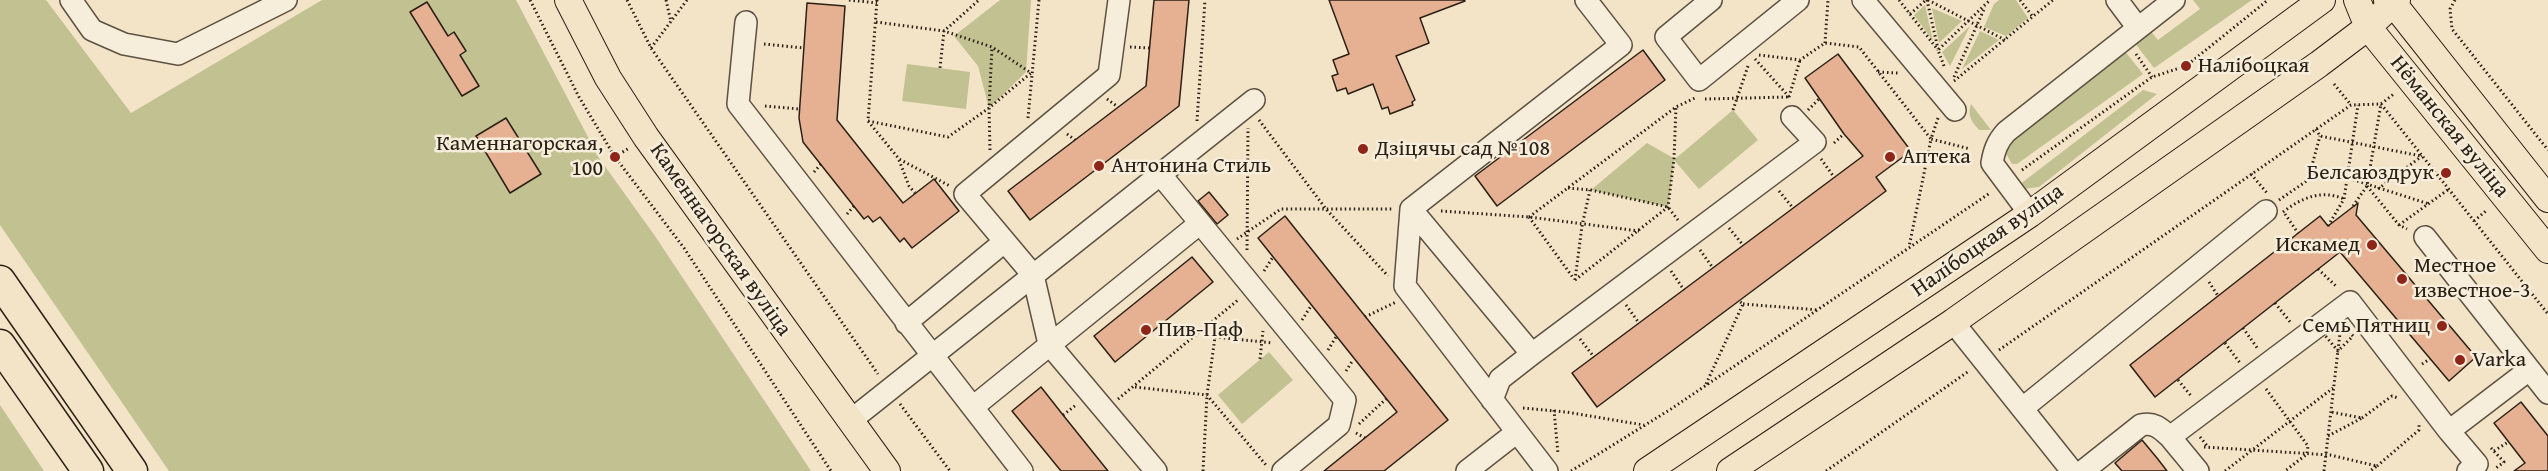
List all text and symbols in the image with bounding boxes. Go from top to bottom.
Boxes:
street label: Нёманская вуліца [2384,51,2514,203]
place label: Налібоцкая [2198,53,2310,79]
marker: Налібоцкая [2179,59,2193,73]
place label: Каменнагорская, 100 [436,131,603,182]
place label: Дзіцячы сад №108 [1375,136,1550,162]
street label: Каменнагорская вуліца [643,138,797,342]
marker: Дзіцячы сад №108 [1356,142,1370,156]
place label: Аптека [1902,144,1971,170]
marker: Каменнагорская, 100 [608,150,622,164]
marker: Аптека [1883,150,1897,164]
place label: Антонина Стиль [1111,153,1271,179]
marker: Антонина Стиль [1092,159,1106,173]
place label: Белсаюздрук [2307,160,2434,186]
marker: Белсаюздрук [2439,166,2453,180]
street label: Налібоцкая вуліца [1907,179,2069,303]
place label: Искамед [2275,232,2360,258]
marker: Искамед [2365,238,2379,252]
place label: Местное известное-3 [2414,253,2531,304]
marker: Местное известное-3 [2395,272,2409,286]
place label: Семь Пятниц [2302,313,2430,339]
place label: Пив-Паф [1158,317,1243,343]
marker: Семь Пятниц [2435,319,2449,333]
marker: Пив-Паф [1139,323,1153,337]
place label: Varka [2472,347,2526,373]
marker: Varka [2453,353,2467,367]

